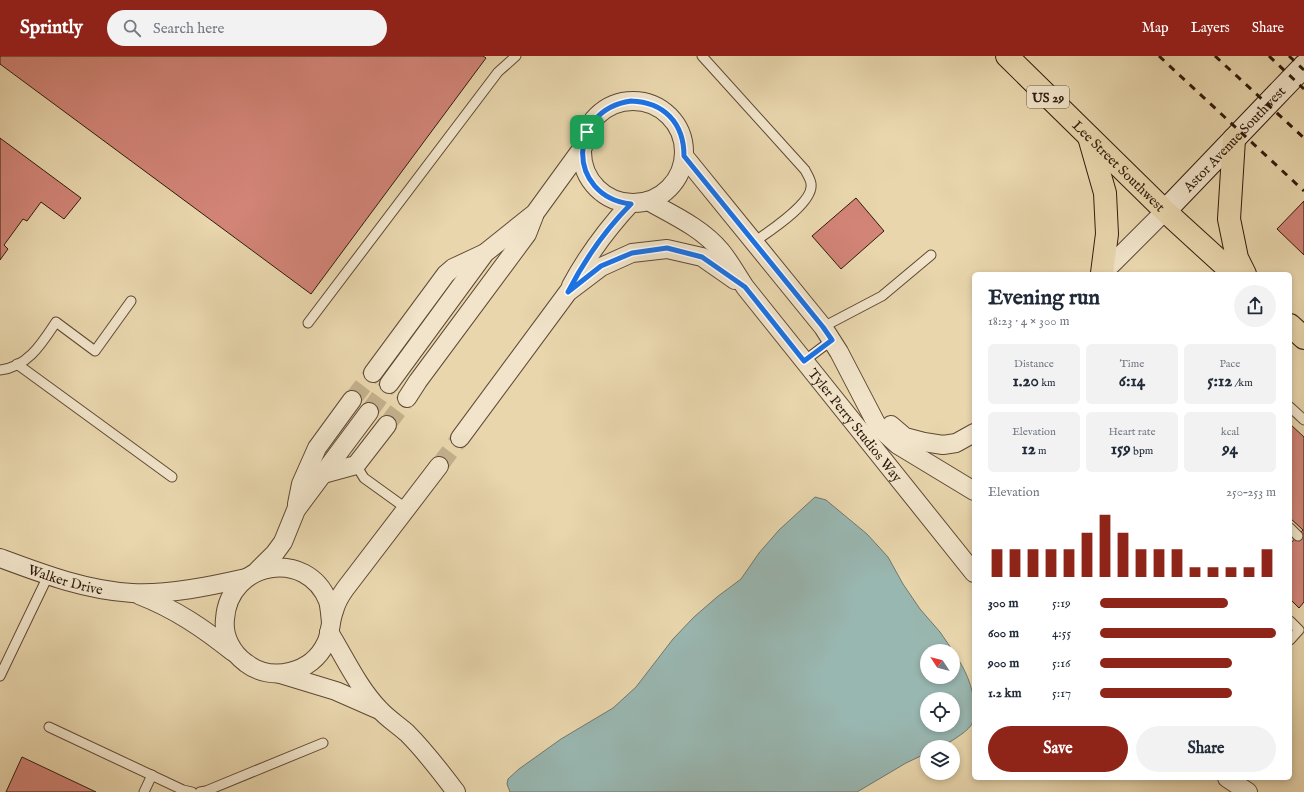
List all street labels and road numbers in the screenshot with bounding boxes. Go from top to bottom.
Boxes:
street label: Astor Avenue Southwest [1179,83,1290,197]
road number: US 29 [1027,86,1069,108]
street label: Lee Street Southwest [1068,117,1169,216]
street label: Tyler Perry Studios Way [804,365,906,486]
street label: Walker Drive [25,561,105,599]

